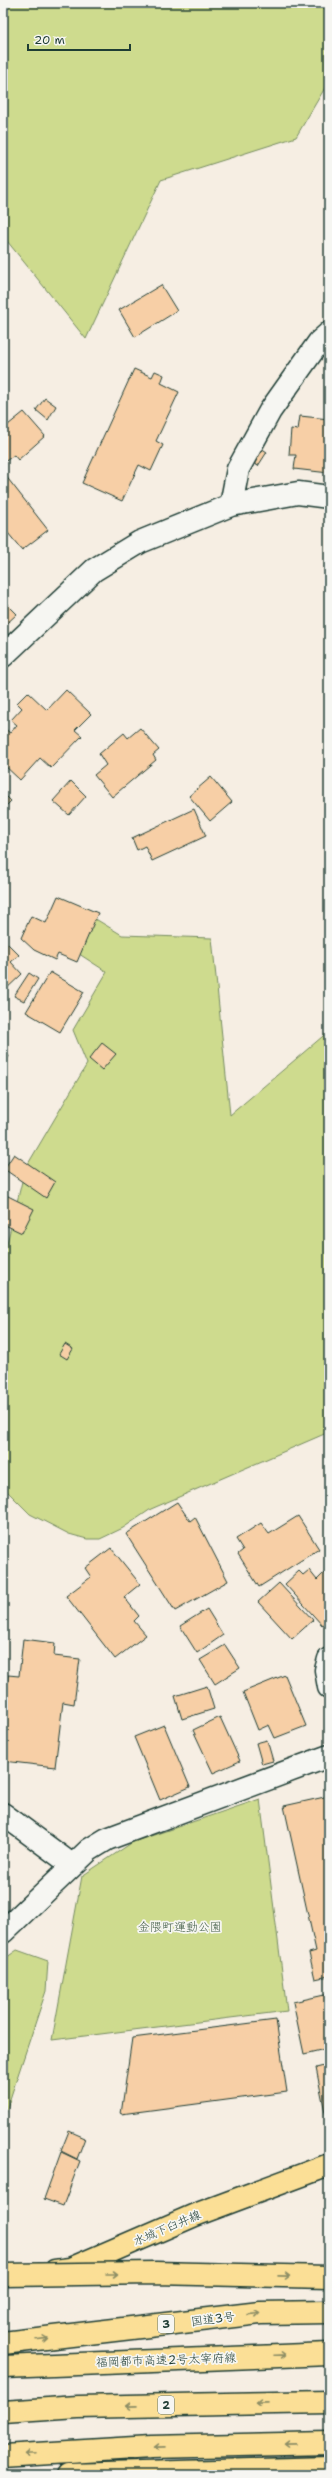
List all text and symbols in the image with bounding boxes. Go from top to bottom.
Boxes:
scale bar [28,26,130,52]
text: 20 m [34,32,65,48]
park label: 金隈町運動公園 [138,1919,222,1935]
street label: 水城下臼井線 [131,2207,203,2249]
one-way arrow [105,2270,118,2278]
one-way arrow [277,2272,290,2280]
street label: 国道3号 [190,2308,236,2330]
one-way arrow [247,2310,260,2318]
road number: 3 [158,2315,174,2333]
one-way arrow [35,2335,48,2343]
street label: 福岡都市高速2号太宰府線 [96,2350,236,2370]
one-way arrow [273,2351,286,2359]
road number: 2 [158,2396,174,2414]
one-way arrow [256,2399,269,2407]
one-way arrow [126,2402,139,2410]
one-way arrow [284,2440,297,2448]
one-way arrow [154,2443,167,2451]
one-way arrow [24,2451,37,2458]

